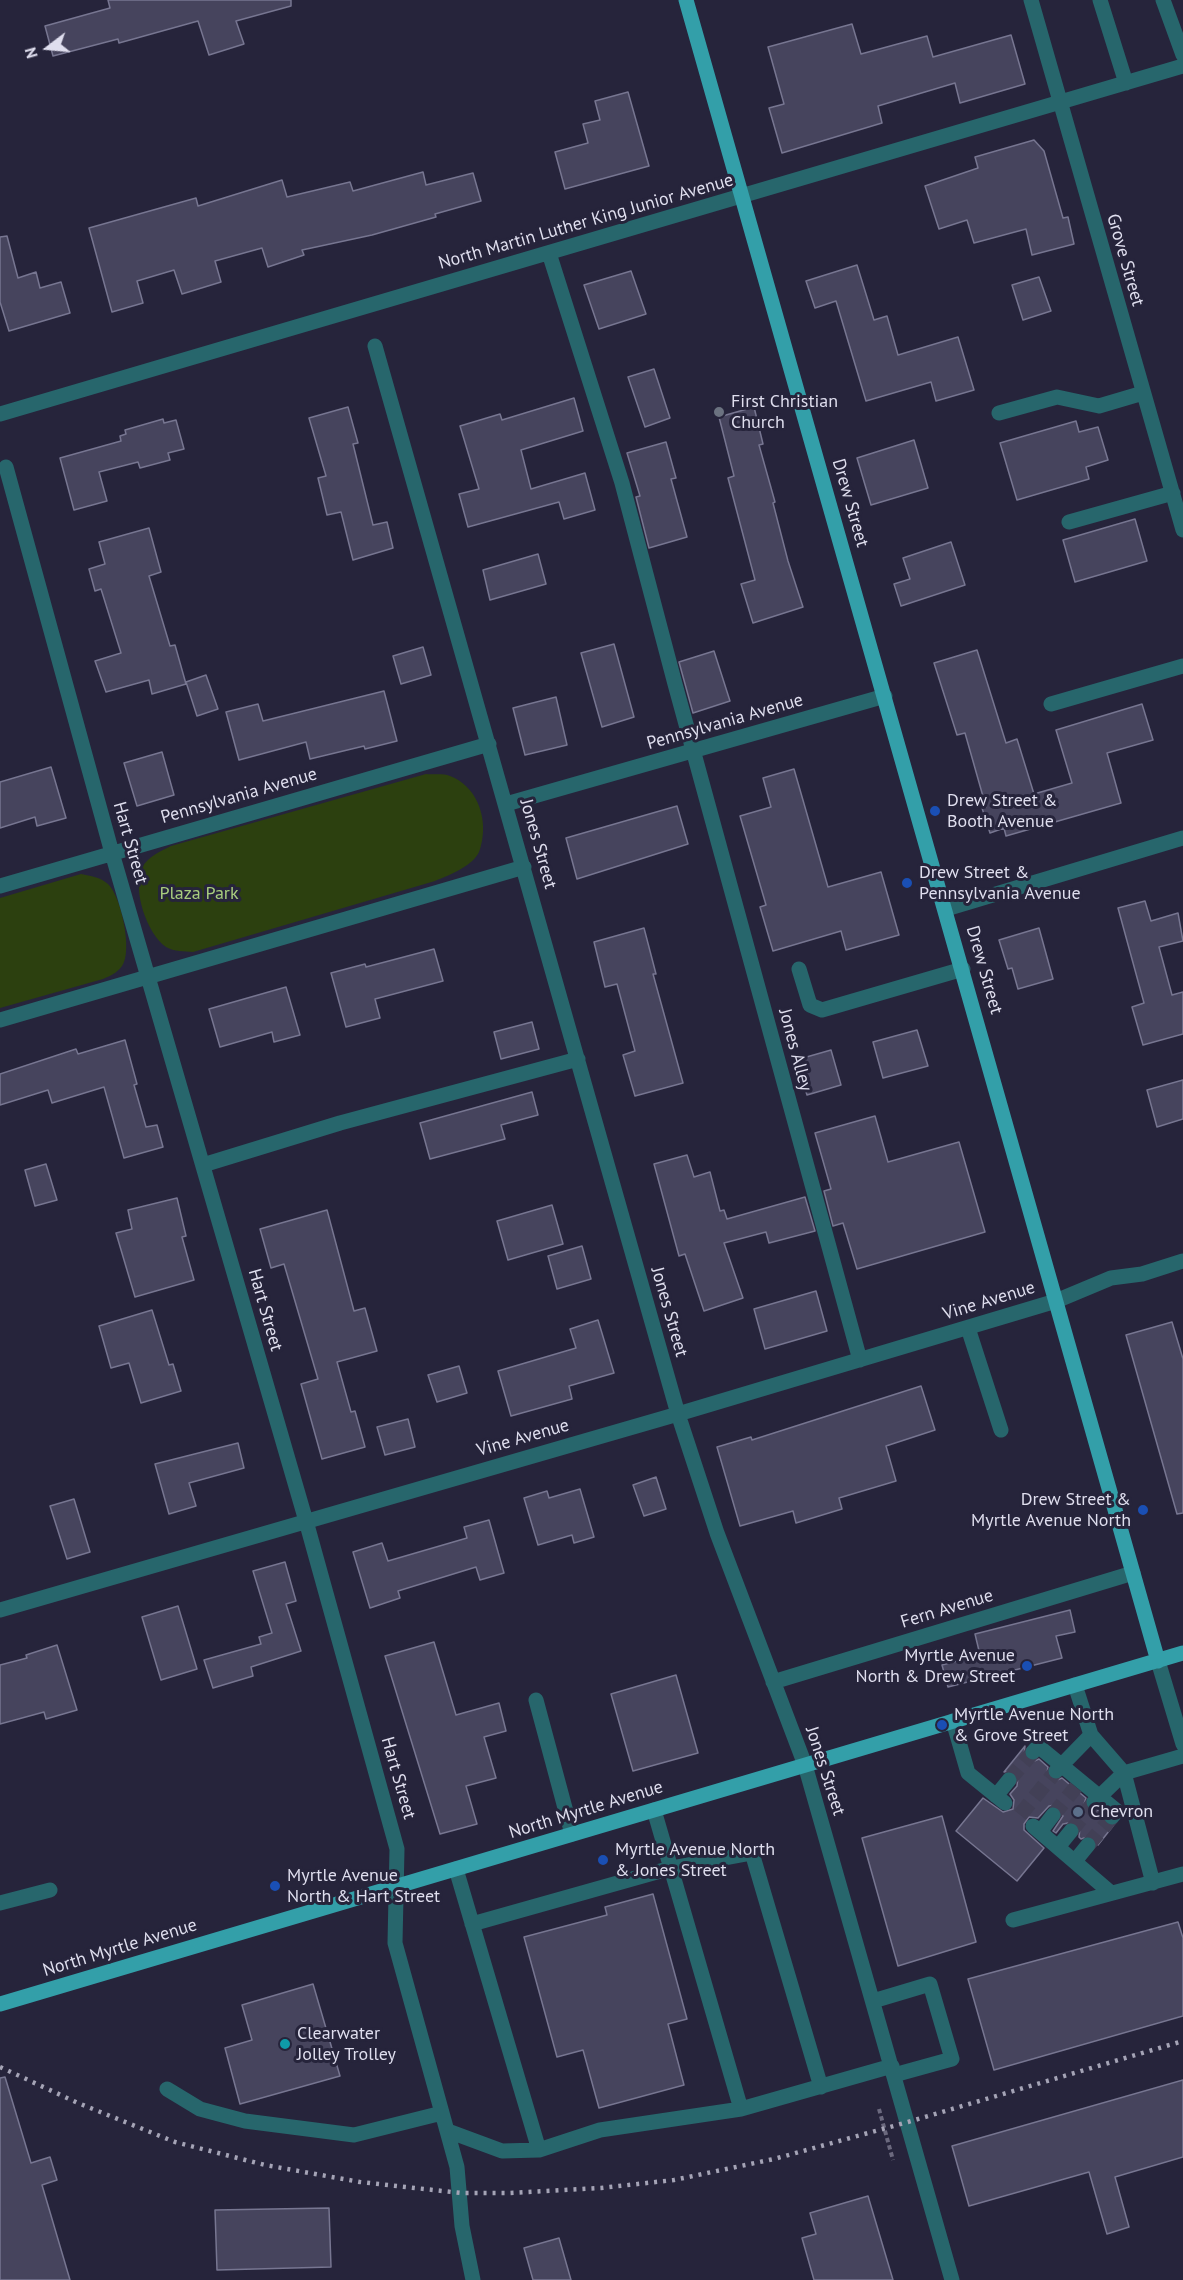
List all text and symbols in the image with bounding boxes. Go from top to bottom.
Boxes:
north arrow [18,18,78,78]
text: N [20,45,42,61]
street label: North Martin Luther King Junior Avenue [436,169,736,275]
street label: Grove Street [1102,211,1148,309]
place label: First Christian Church [731,391,838,434]
marker: First Christian Church [712,405,726,419]
street label: Drew Street [827,456,873,550]
street label: Pennsylvania Avenue [644,689,806,755]
street label: Pennsylvania Avenue [158,763,320,829]
place label: Drew Street & Booth Avenue [947,790,1057,832]
street label: Jones Street [515,797,561,891]
street label: Hart Street [108,799,152,887]
marker: Drew Street & Booth Avenue [928,804,942,818]
place label: Drew Street & Pennsylvania Avenue [919,862,1081,904]
marker: Drew Street & Pennsylvania Avenue [900,876,914,890]
park label: Plaza Park [159,883,239,905]
street label: Drew Street [961,923,1007,1017]
street label: Jones Alley [774,1006,816,1094]
street label: Jones Street [646,1265,692,1359]
street label: Hart Street [243,1266,287,1354]
street label: Vine Avenue [940,1277,1038,1325]
street label: Vine Avenue [474,1415,572,1461]
place label: Drew Street & Myrtle Avenue North [971,1489,1131,1532]
marker: Drew Street & Myrtle Avenue North [1136,1503,1150,1517]
street label: Fern Avenue [898,1585,996,1633]
place label: Myrtle Avenue North & Drew Street [856,1645,1015,1688]
marker: Myrtle Avenue North & Drew Street [1020,1659,1034,1673]
place label: Myrtle Avenue North & Grove Street [954,1704,1114,1746]
marker: Myrtle Avenue North & Grove Street [935,1718,949,1732]
street label: Jones Street [800,1724,850,1818]
street label: Hart Street [376,1734,420,1822]
street label: North Myrtle Avenue [506,1776,666,1844]
place label: Chevron [1090,1801,1153,1823]
marker: Chevron [1071,1805,1085,1819]
place label: Myrtle Avenue North & Jones Street [615,1839,775,1882]
marker: Myrtle Avenue North & Jones Street [596,1853,610,1867]
place label: Myrtle Avenue North & Hart Street [287,1865,440,1908]
marker: Myrtle Avenue North & Hart Street [268,1879,282,1893]
street label: North Myrtle Avenue [40,1914,200,1982]
place label: Clearwater Jolley Trolley [297,2023,396,2066]
marker: Clearwater Jolley Trolley [278,2037,292,2051]

